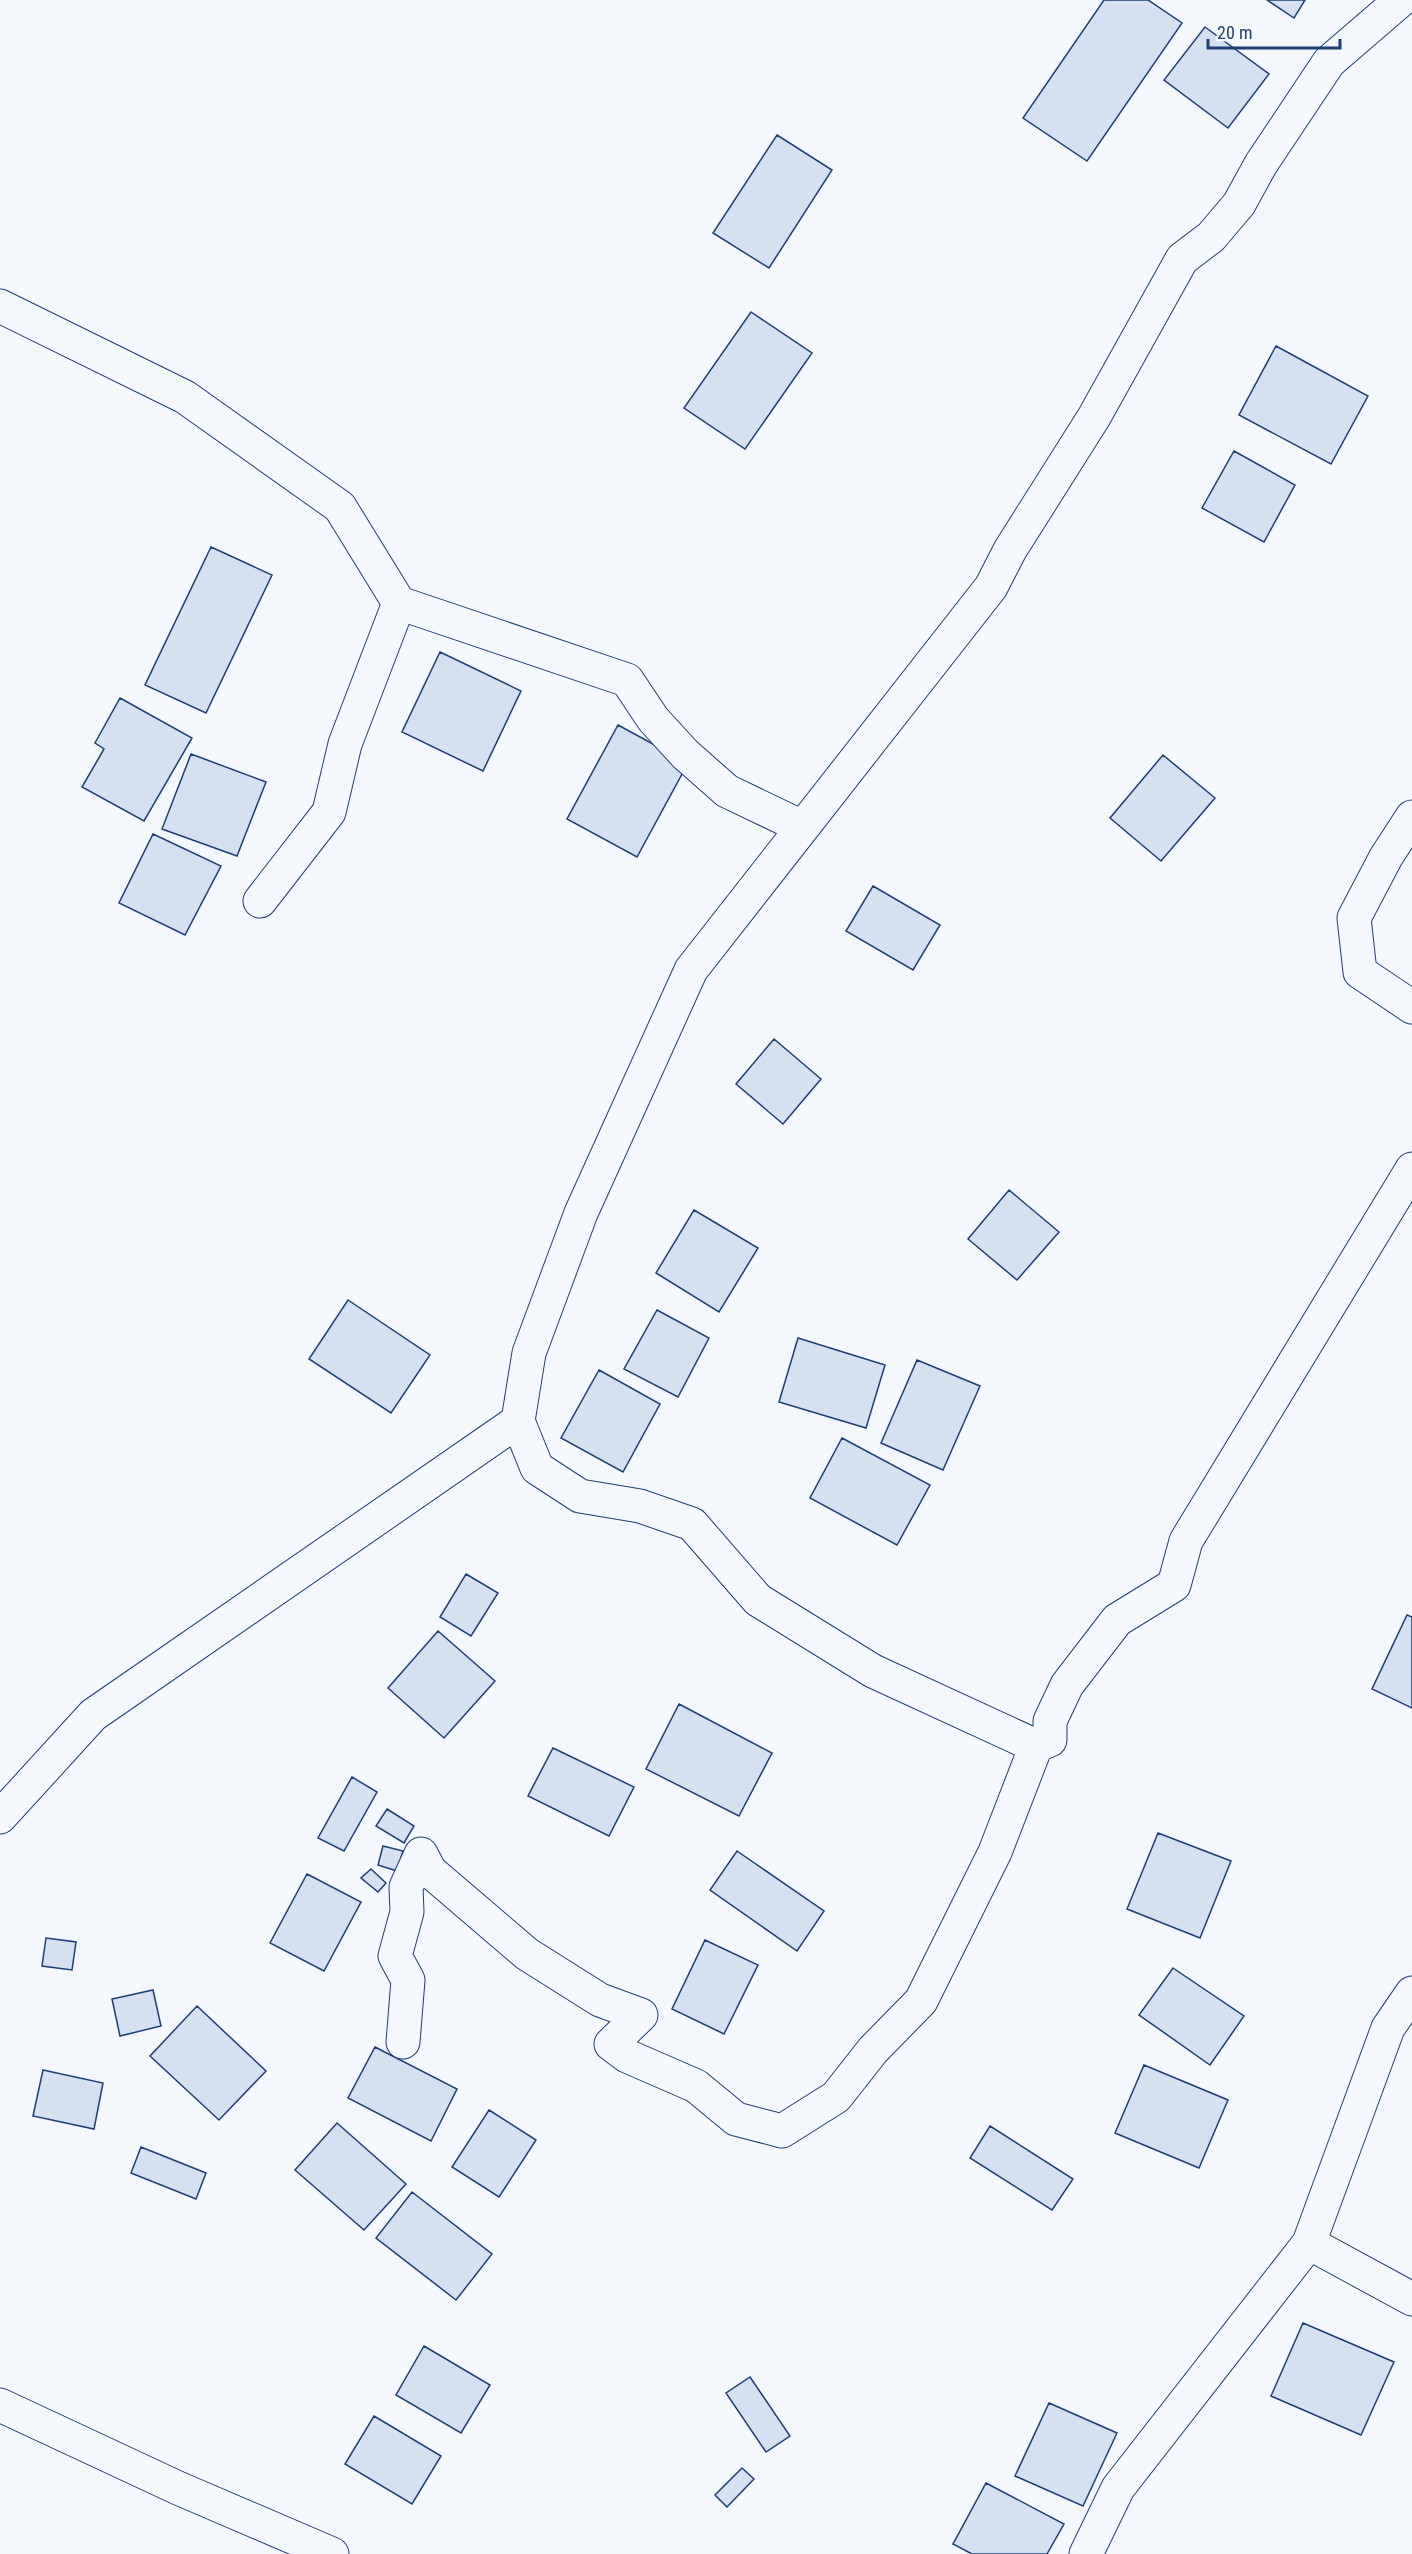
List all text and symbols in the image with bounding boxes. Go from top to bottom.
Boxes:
scale bar [1208,12,1340,50]
text: 20 m [1217,22,1252,43]

